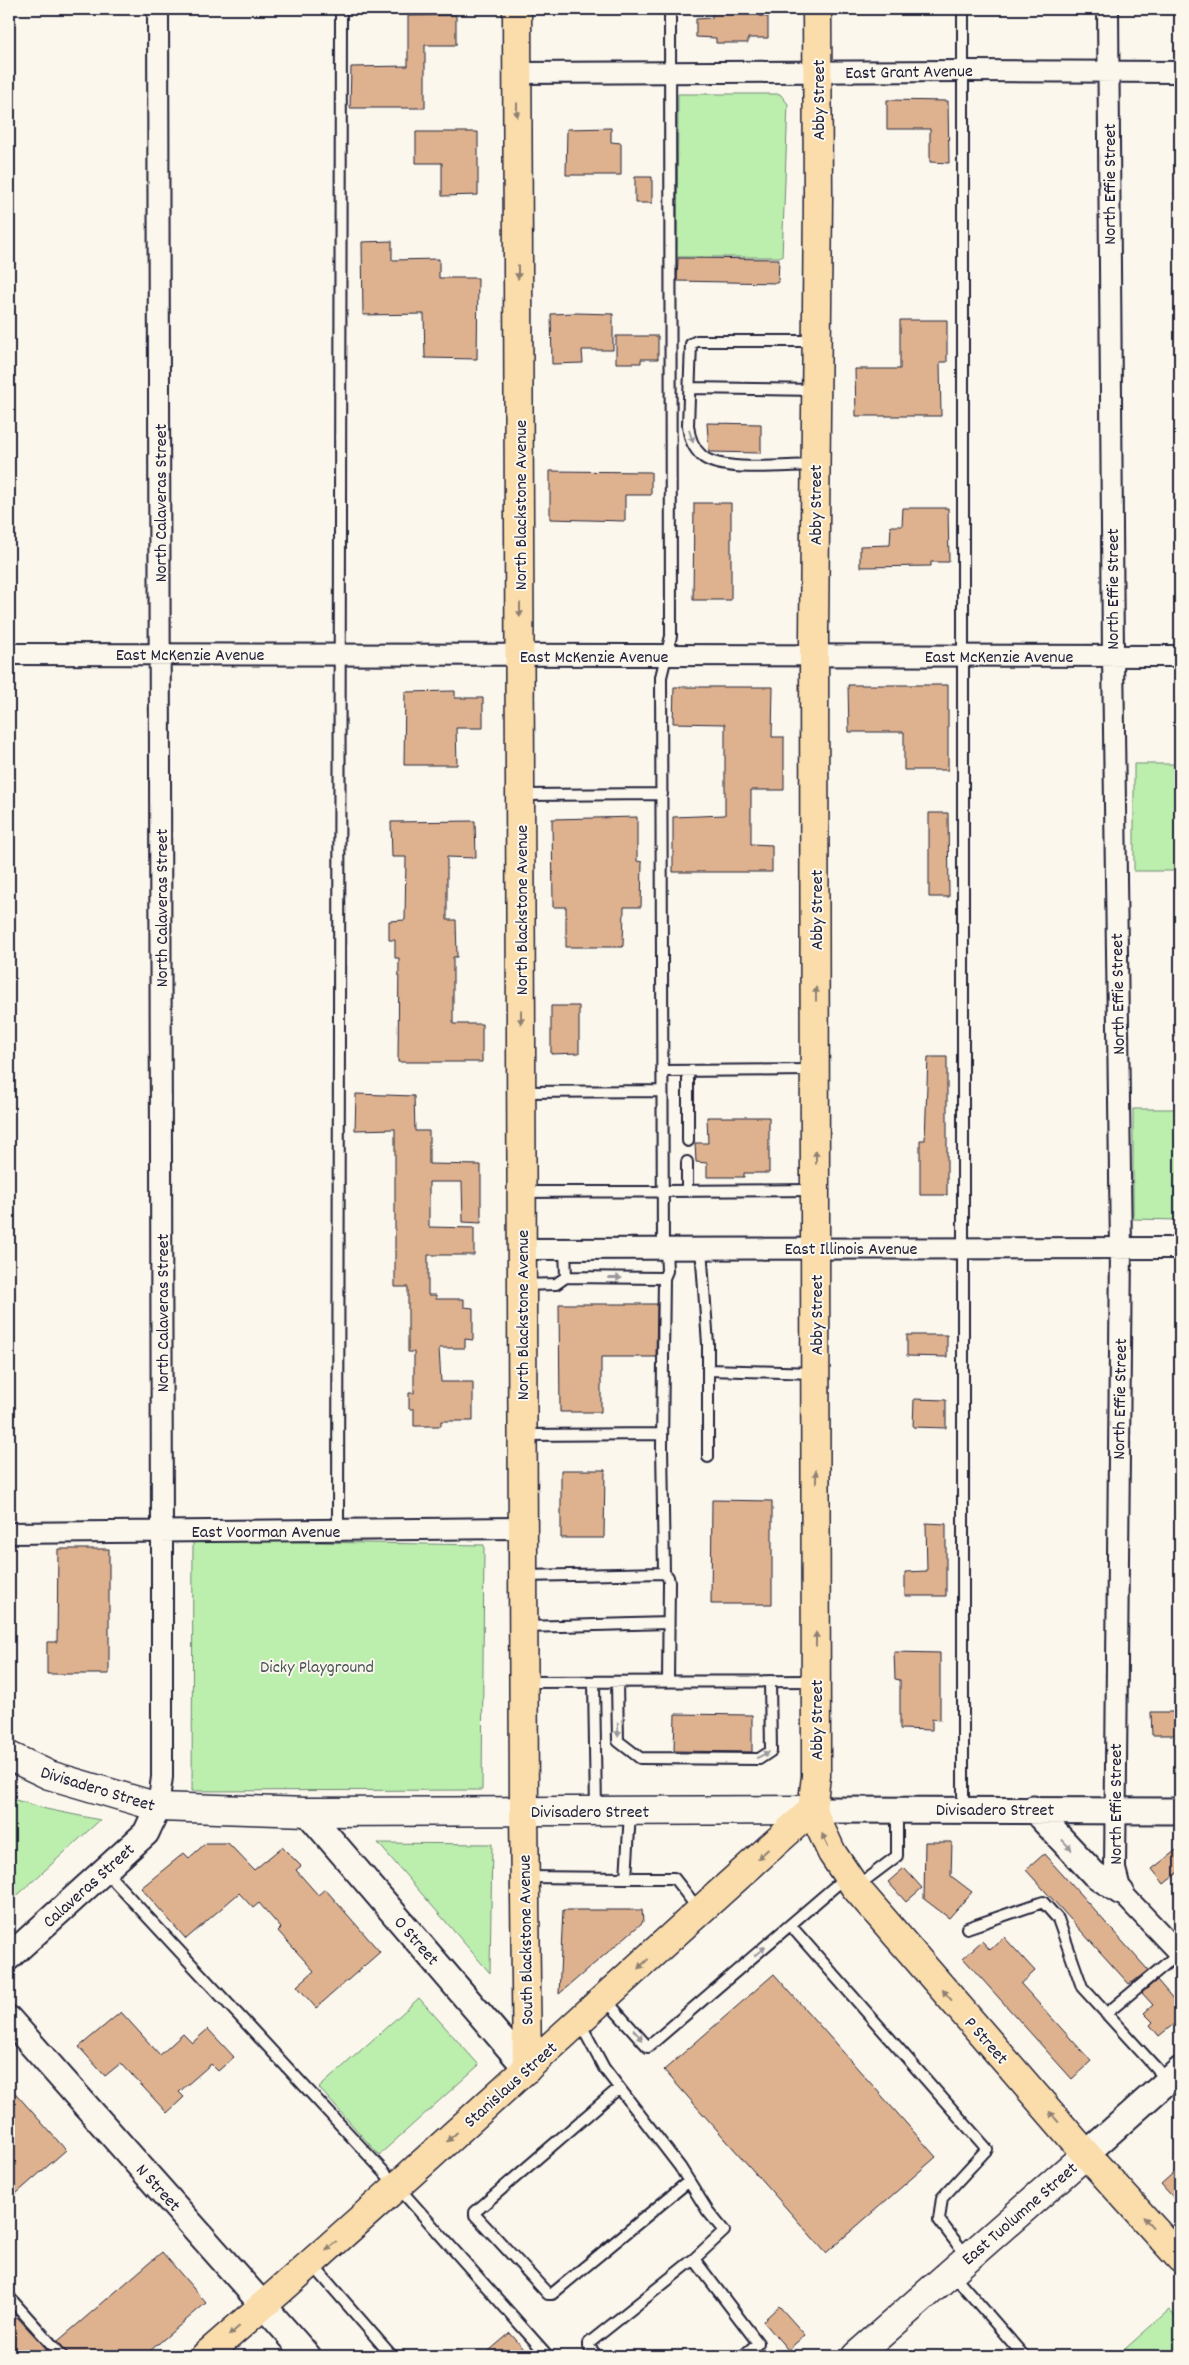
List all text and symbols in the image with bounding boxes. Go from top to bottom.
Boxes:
street label: Abby Street [808,59,833,140]
street label: East Grant Avenue [845,60,973,87]
one-way arrow [513,102,521,118]
street label: North Effie Street [1099,123,1124,245]
one-way arrow [514,265,522,281]
street label: North Blackstone Avenue [510,420,535,590]
street label: North Calaveras Street [150,423,175,582]
one-way arrow [687,429,695,444]
street label: Abby Street [805,464,830,545]
street label: North Effie Street [1102,528,1127,650]
one-way arrow [516,602,524,618]
street label: East McKenzie Avenue [116,644,264,669]
street label: East McKenzie Avenue [520,646,668,671]
street label: East McKenzie Avenue [925,646,1073,671]
street label: North Blackstone Avenue [511,825,536,995]
street label: North Calaveras Street [151,828,176,987]
street label: Abby Street [806,869,831,950]
street label: North Effie Street [1106,933,1133,1055]
one-way arrow [812,986,820,1002]
one-way arrow [517,1010,525,1026]
one-way arrow [812,1148,820,1164]
street label: North Blackstone Avenue [512,1230,537,1400]
street label: North Calaveras Street [152,1233,177,1392]
street label: East Illinois Avenue [785,1238,918,1263]
one-way arrow [607,1274,623,1282]
street label: Abby Street [806,1274,831,1355]
street label: North Effie Street [1108,1338,1135,1460]
one-way arrow [812,1468,820,1484]
street label: East Voorman Avenue [192,1521,340,1546]
one-way arrow [812,1631,820,1647]
park label: Dicky Playground [260,1656,374,1681]
street label: Abby Street [806,1679,831,1760]
one-way arrow [614,1723,622,1739]
street label: North Effie Street [1105,1743,1130,1865]
one-way arrow [756,1751,770,1759]
street label: Divisadero Street [37,1761,158,1820]
street label: Divisadero Street [936,1799,1055,1824]
street label: Divisadero Street [531,1801,650,1826]
one-way arrow [821,1833,829,1847]
one-way arrow [1061,1838,1073,1850]
street label: Calaveras Street [38,1839,141,1935]
one-way arrow [757,1848,769,1860]
street label: South Blackstone Avenue [514,1854,541,2025]
street label: O Street [387,1911,444,1972]
one-way arrow [753,1945,765,1957]
one-way arrow [637,1958,649,1970]
one-way arrow [941,1989,953,2001]
street label: P Street [957,2012,1013,2071]
one-way arrow [632,2029,643,2042]
street label: Stanislaus Street [459,2037,564,2135]
one-way arrow [1048,2111,1060,2123]
one-way arrow [446,2131,458,2143]
street label: East Tuolumne Street [957,2157,1084,2272]
street label: N Street [129,2159,186,2218]
one-way arrow [1142,2215,1153,2228]
one-way arrow [324,2240,337,2251]
one-way arrow [229,2325,241,2337]

